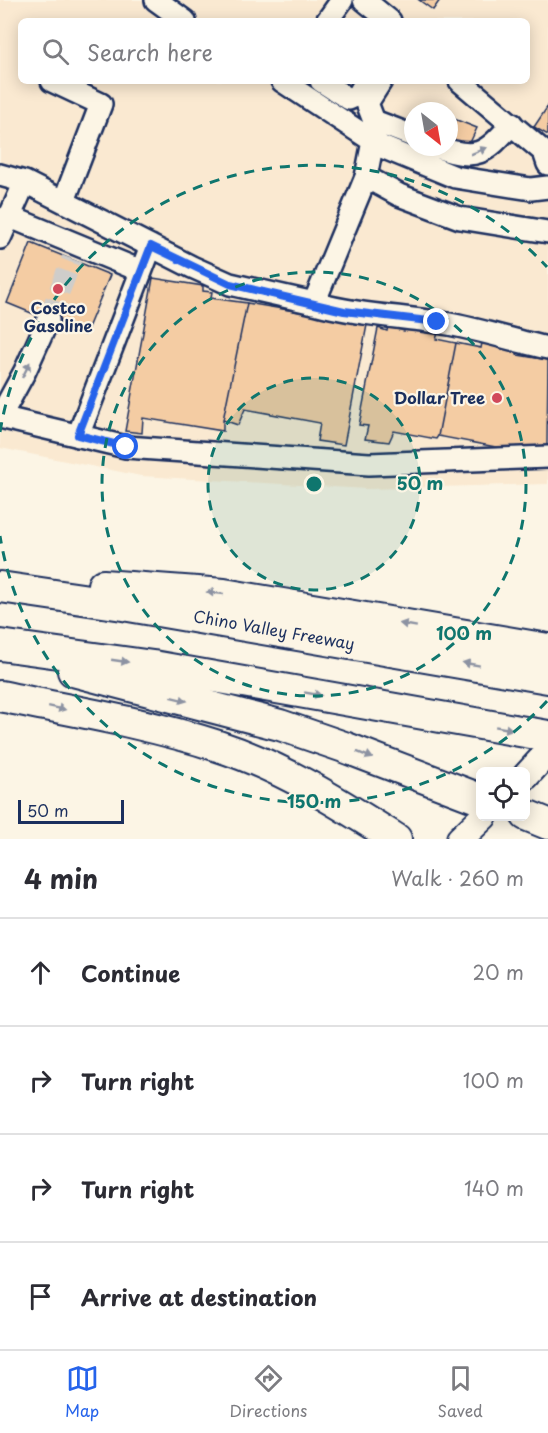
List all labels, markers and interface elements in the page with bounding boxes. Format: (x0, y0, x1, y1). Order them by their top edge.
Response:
search box (18, 18, 530, 84)
icon: search (39, 35, 72, 68)
text: Search here (87, 35, 213, 68)
north arrow (404, 102, 458, 156)
one-way arrow (470, 146, 488, 156)
marker: Costco Gasoline (51, 282, 65, 296)
place label: Costco Gasoline (23, 295, 93, 337)
route end (423, 308, 449, 334)
one-way arrow (21, 361, 30, 378)
place label: Dollar Tree (394, 385, 485, 409)
marker: Dollar Tree (490, 391, 504, 405)
route start (112, 433, 138, 459)
text: 50 m (397, 469, 443, 496)
centre of rings (304, 474, 324, 494)
one-way arrow (206, 588, 225, 598)
street label: Chino Valley Freeway (192, 603, 357, 655)
text: 100 m (436, 619, 492, 646)
one-way arrow (398, 620, 417, 629)
one-way arrow (111, 657, 130, 666)
one-way arrow (462, 660, 481, 669)
one-way arrow (303, 690, 322, 699)
one-way arrow (169, 694, 188, 704)
one-way arrow (48, 704, 67, 713)
one-way arrow (495, 724, 514, 733)
one-way arrow (356, 751, 374, 760)
map controls (476, 767, 530, 821)
button: locate (476, 767, 530, 821)
text: 150 m (287, 787, 341, 814)
scale bar (18, 797, 124, 824)
text: 50 m (27, 798, 68, 822)
text: 4 min (24, 859, 98, 898)
text: Walk · 260 m (391, 863, 524, 893)
icon: ahead (24, 956, 57, 989)
text: Continue (81, 956, 180, 989)
text: 20 m (472, 957, 524, 987)
icon: right (24, 1064, 57, 1097)
text: Turn right (81, 1064, 194, 1097)
text: 100 m (463, 1065, 524, 1095)
icon: right (24, 1172, 57, 1205)
text: Turn right (81, 1172, 194, 1205)
text: 140 m (464, 1173, 524, 1203)
icon: arrive (24, 1280, 57, 1313)
text: Arrive at destination (81, 1280, 317, 1313)
tab: Map (65, 1362, 99, 1422)
tab: Directions (229, 1362, 307, 1422)
tab: Saved (437, 1362, 483, 1422)

